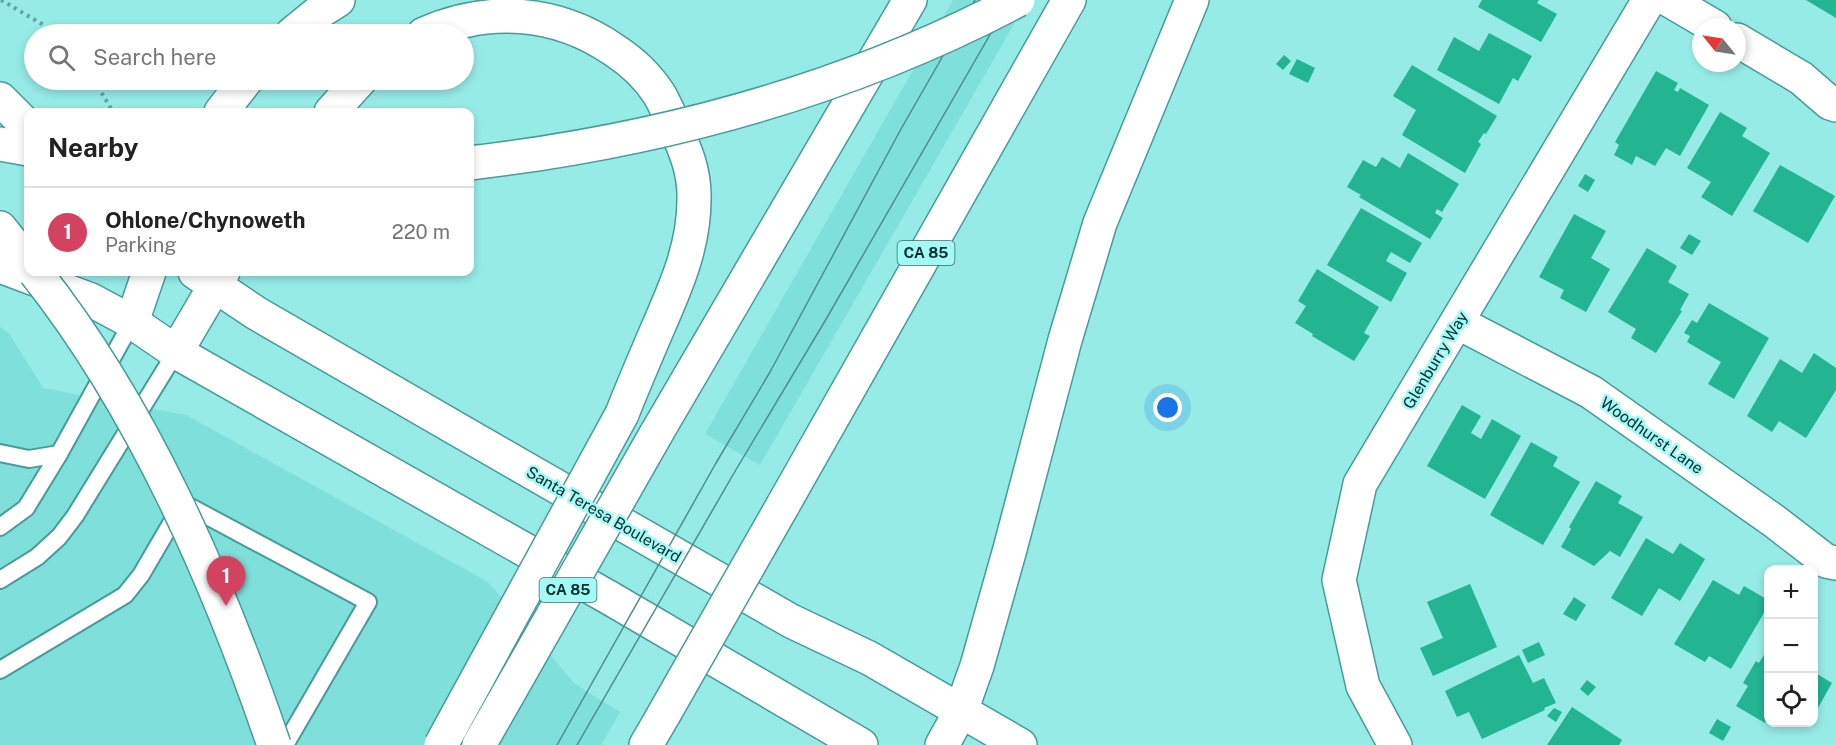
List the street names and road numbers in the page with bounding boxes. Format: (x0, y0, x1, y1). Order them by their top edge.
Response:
road number: CA 85 (898, 241, 954, 265)
street label: Glenburry Way (1399, 308, 1472, 412)
street label: Woodhurst Lane (1597, 393, 1707, 478)
street label: Santa Teresa Boulevard (523, 462, 685, 567)
road number: CA 85 (540, 578, 596, 602)

